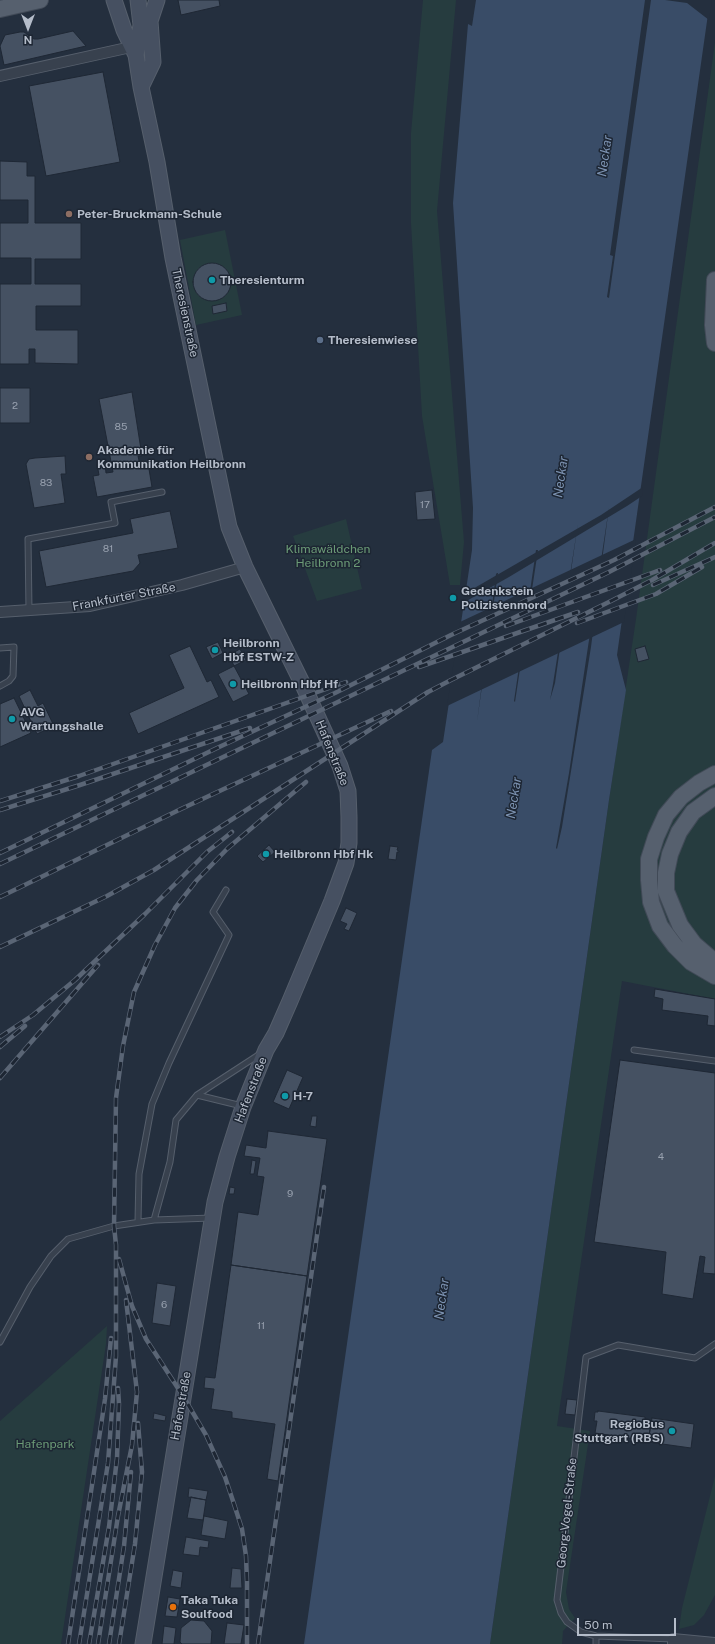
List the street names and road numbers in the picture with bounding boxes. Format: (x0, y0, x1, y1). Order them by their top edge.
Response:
street label: Theresienstraße (169, 267, 201, 359)
street label: Frankfurter Straße (71, 580, 177, 614)
street label: Hafenstraße (312, 718, 352, 788)
street label: Hafenstraße (232, 1055, 270, 1125)
street label: Hafenstraße (168, 1371, 194, 1441)
street label: Georg-Vogel-Straße (554, 1457, 580, 1569)

